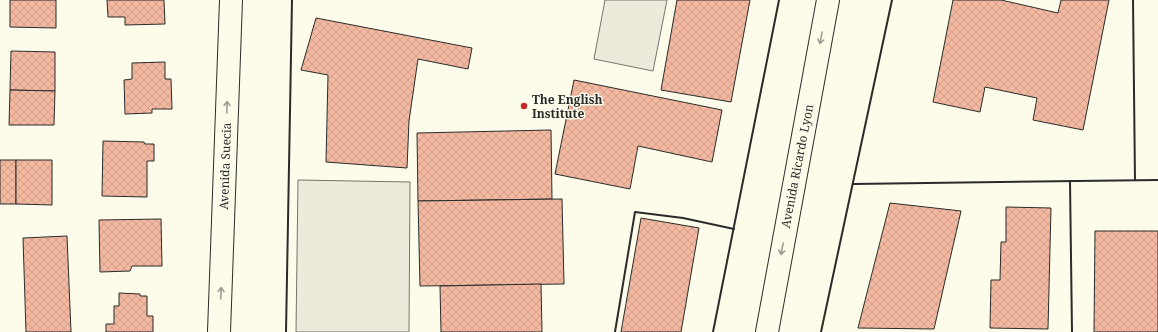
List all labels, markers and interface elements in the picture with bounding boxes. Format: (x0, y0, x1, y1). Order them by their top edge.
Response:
one-way arrow (817, 31, 825, 44)
place label: The English Institute (532, 91, 603, 122)
one-way arrow (223, 101, 231, 114)
marker: The English Institute (519, 101, 529, 111)
street label: Avenida Ricardo Lyon (777, 102, 817, 229)
street label: Avenida Suecia (215, 122, 235, 210)
one-way arrow (778, 242, 786, 255)
one-way arrow (217, 287, 224, 300)

